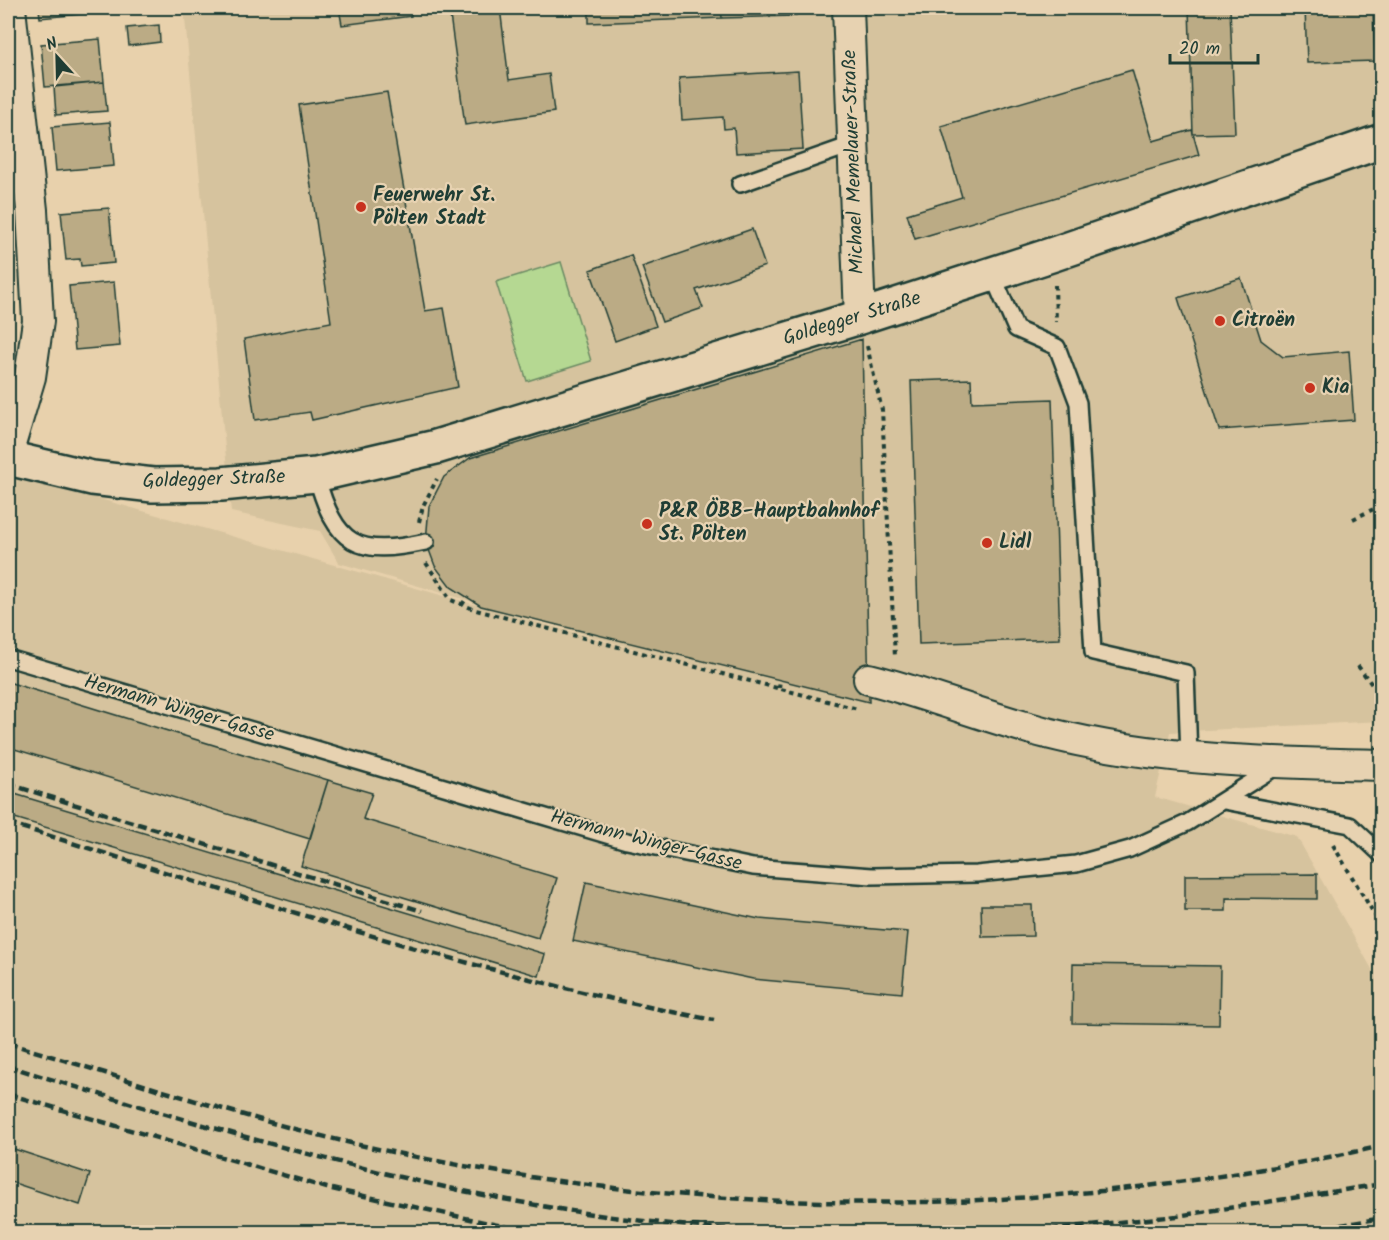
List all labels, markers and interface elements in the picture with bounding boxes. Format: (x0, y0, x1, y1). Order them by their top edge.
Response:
north arrow (27, 27, 87, 87)
scale bar (1170, 27, 1258, 65)
text: N (43, 31, 61, 58)
text: 20 m (1179, 35, 1220, 64)
street label: Michael Memelauer-Straße (834, 49, 874, 275)
place label: Feuerwehr St. Pölten Stadt (373, 180, 495, 235)
marker: Feuerwehr St. Pölten Stadt (354, 200, 368, 214)
street label: Goldegger Straße (779, 283, 925, 355)
place label: Citroën (1232, 305, 1295, 337)
marker: Citroën (1213, 314, 1227, 328)
place label: Kia (1322, 372, 1349, 404)
marker: Kia (1303, 381, 1317, 395)
street label: Goldegger Straße (142, 462, 286, 498)
place label: P&R ÖBB-Hauptbahnhof St. Pölten (659, 496, 881, 551)
marker: P&R ÖBB-Hauptbahnhof St. Pölten (640, 517, 654, 531)
place label: Lidl (999, 527, 1032, 559)
marker: Lidl (980, 536, 994, 550)
street label: Hermann Winger-Gasse (80, 667, 278, 751)
street label: Hermann Winger-Gasse (547, 802, 745, 880)

